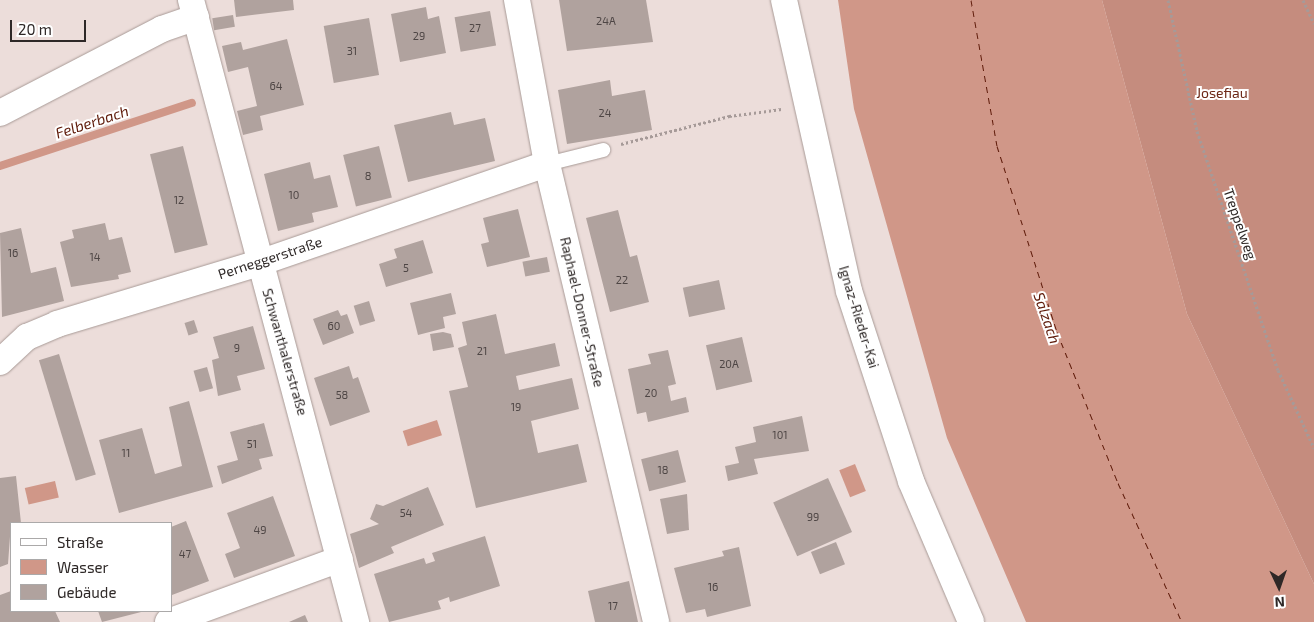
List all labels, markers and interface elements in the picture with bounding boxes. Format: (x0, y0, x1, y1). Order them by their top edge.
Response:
scale bar (12, 10, 89, 42)
house number: 24A (596, 14, 616, 28)
text: 20 m (18, 20, 52, 38)
house number: 27 (469, 21, 481, 35)
house number: 29 (413, 29, 425, 43)
house number: 31 (347, 44, 357, 58)
house number: 64 (269, 79, 283, 93)
park label: Josefiau (1196, 85, 1248, 101)
water label: Felberbach (53, 102, 131, 142)
house number: 24 (599, 106, 611, 120)
house number: 8 (365, 169, 371, 183)
street label: Treppelweg (1220, 186, 1260, 262)
house number: 10 (288, 188, 300, 202)
house number: 12 (174, 193, 184, 207)
street label: Perneggerstraße (216, 233, 324, 283)
street label: Raphael-Donner-Straße (557, 235, 607, 389)
house number: 16 (8, 246, 18, 260)
house number: 14 (89, 250, 101, 264)
house number: 5 (403, 261, 409, 275)
street label: Ignaz-Rieder-Kai (835, 264, 883, 370)
house number: 22 (616, 273, 628, 287)
street label: Schwanthalerstraße (259, 287, 311, 417)
water label: Salzach (1030, 290, 1064, 346)
house number: 60 (328, 319, 340, 333)
house number: 9 (234, 341, 240, 355)
house number: 21 (477, 344, 487, 358)
house number: 20A (719, 357, 739, 371)
house number: 20 (645, 386, 657, 400)
house number: 58 (336, 388, 348, 402)
house number: 19 (511, 400, 521, 414)
house number: 101 (772, 428, 788, 442)
house number: 51 (247, 437, 257, 451)
house number: 11 (122, 446, 130, 460)
house number: 18 (657, 463, 669, 477)
house number: 54 (400, 506, 412, 520)
house number: 99 (807, 510, 819, 524)
legend (10, 522, 172, 612)
house number: 49 (253, 523, 267, 537)
text: Straße (57, 533, 103, 551)
house number: 47 (179, 547, 191, 561)
text: Wasser (57, 558, 109, 576)
north arrow (1254, 562, 1304, 612)
house number: 16 (708, 580, 718, 594)
text: Gebäude (57, 583, 116, 601)
text: N (1274, 594, 1285, 611)
house number: 17 (608, 599, 618, 613)

